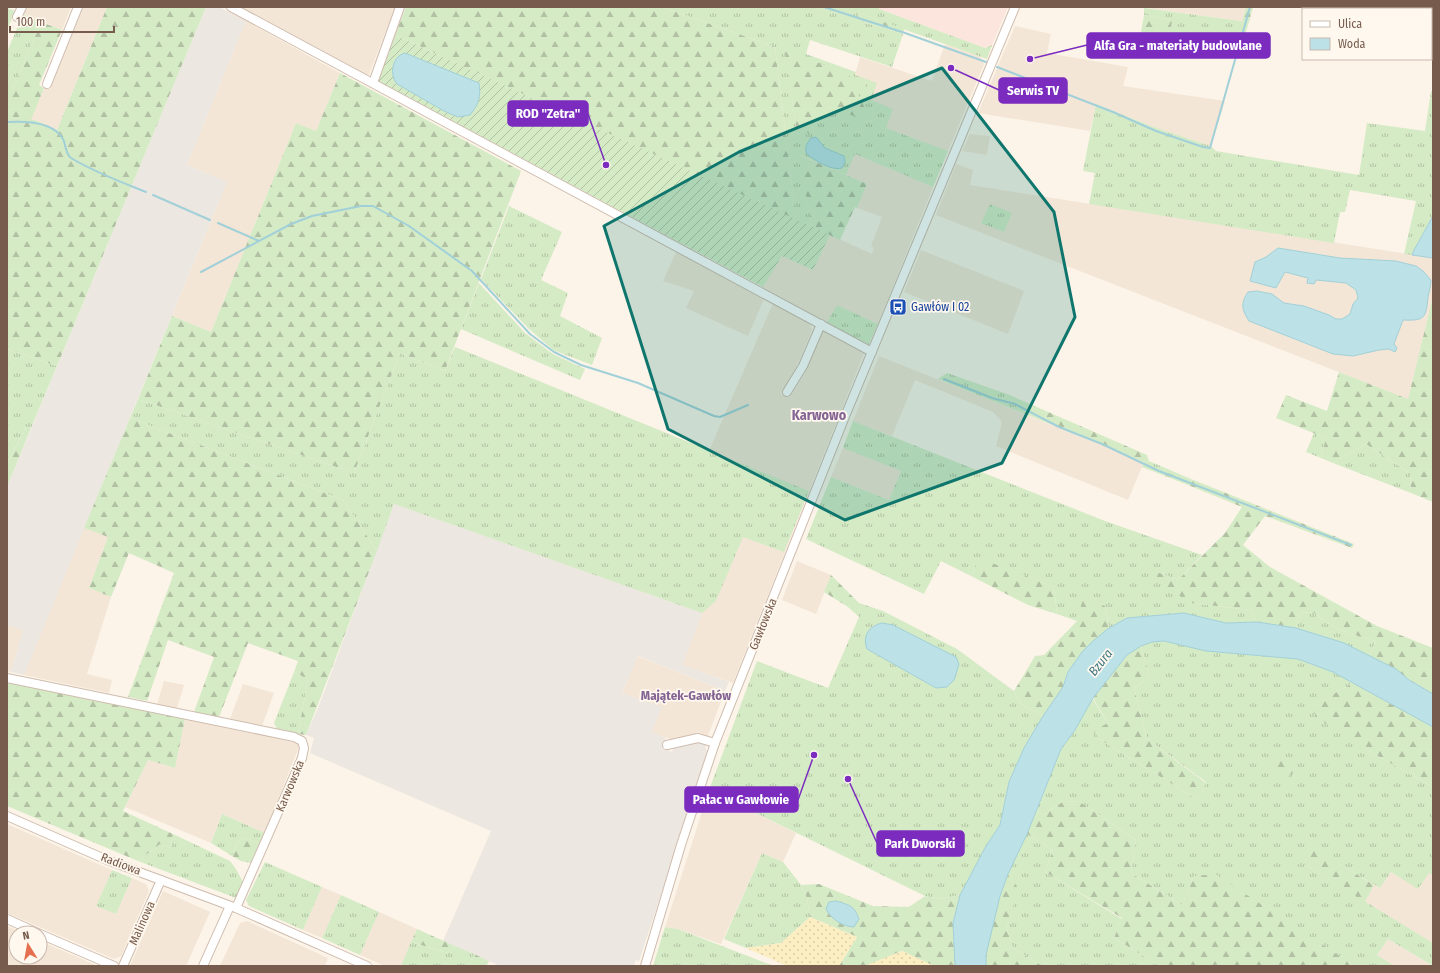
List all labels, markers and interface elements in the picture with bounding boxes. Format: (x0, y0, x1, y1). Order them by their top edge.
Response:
scale bar (10, 8, 114, 34)
legend (1302, 8, 1432, 60)
text: 100 m (16, 15, 45, 29)
text: Ulica (1338, 17, 1362, 31)
callout: Alfa Gra - materiały budowlane (1087, 33, 1270, 58)
text: Woda (1338, 37, 1366, 51)
text: Alfa Gra - materiały budowlane (1093, 38, 1262, 53)
callout: Serwis TV (999, 78, 1067, 103)
text: Serwis TV (1007, 83, 1059, 98)
callout: ROD "Zetra" (508, 101, 588, 126)
text: ROD "Zetra" (516, 106, 580, 121)
bus stop icon: Gawłów I 02 (888, 297, 908, 317)
place label: Gawłów I 02 (911, 300, 969, 314)
district label: Karwowo (792, 407, 847, 424)
street label: Gawłowska (746, 596, 780, 652)
water label: Bzura (1085, 646, 1116, 679)
district label: Majątek-Gawłów (641, 688, 731, 704)
street label: Karwowska (273, 758, 307, 814)
callout: Pałac w Gawłowie (685, 787, 798, 812)
text: Pałac w Gawłowie (693, 792, 790, 807)
callout: Park Dworski (877, 831, 964, 856)
text: Park Dworski (885, 836, 955, 851)
street label: Radiowa (99, 850, 143, 878)
street label: Malinowa (126, 899, 158, 947)
north arrow (8, 925, 48, 965)
text: N (22, 929, 31, 943)

